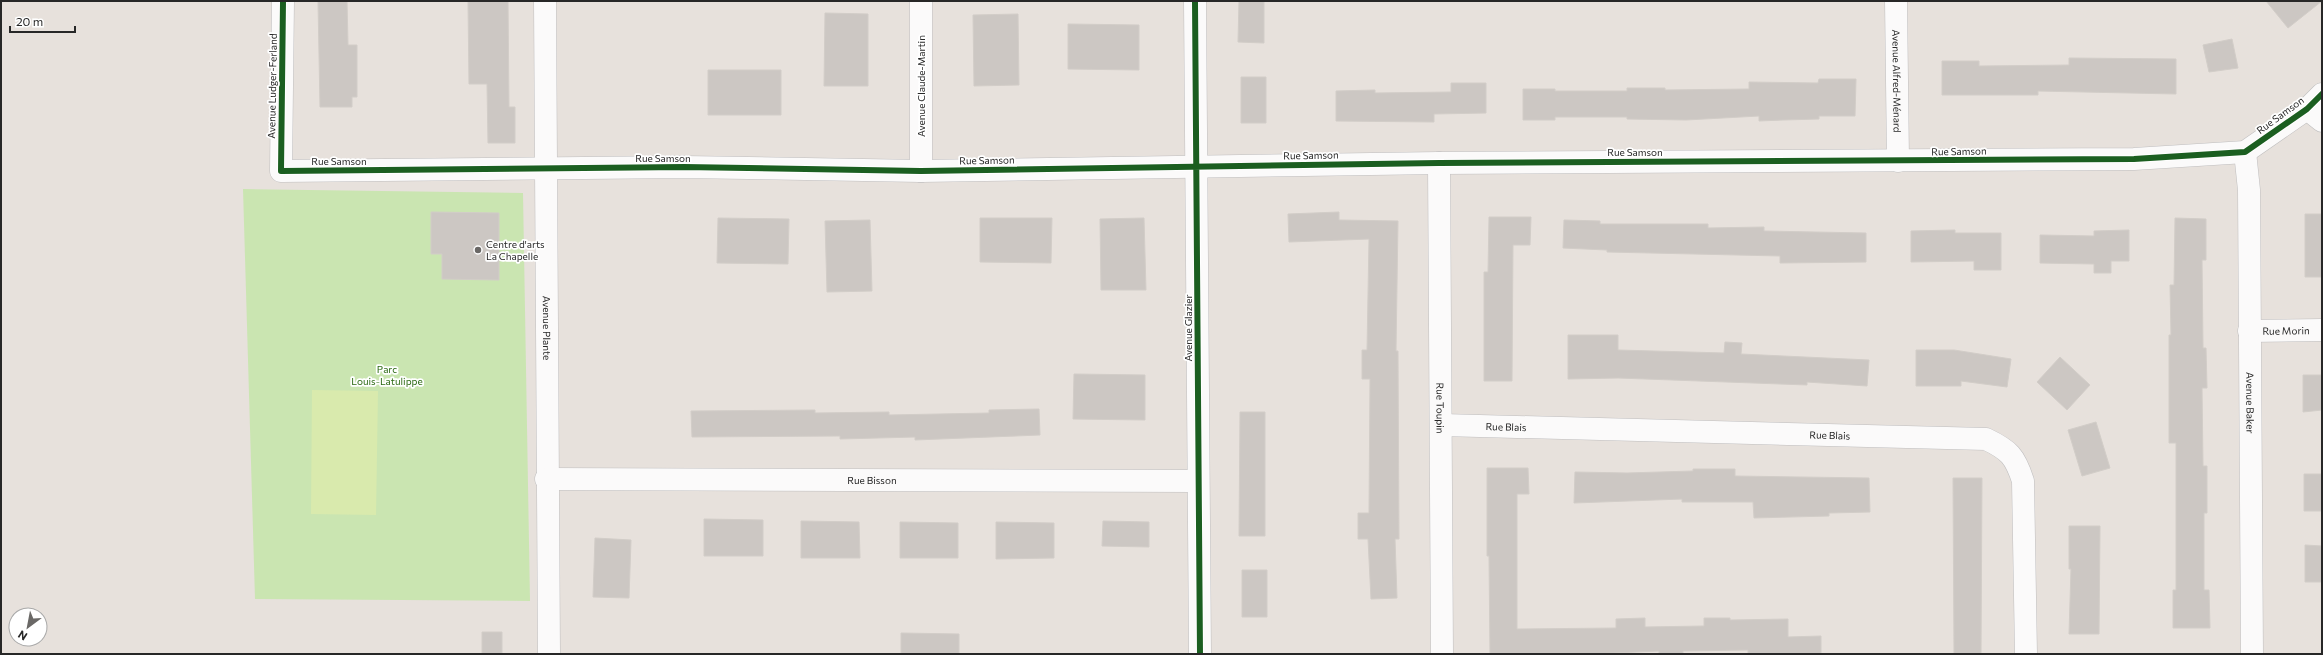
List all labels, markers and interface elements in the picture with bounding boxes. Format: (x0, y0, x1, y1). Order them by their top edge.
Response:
scale bar (10, 8, 75, 34)
text: 20 m (16, 14, 43, 28)
street label: Avenue Alfred-Ménard (1890, 29, 1904, 133)
street label: Avenue Ludger-Ferland (265, 33, 279, 139)
street label: Avenue Claude-Martin (915, 35, 927, 137)
street label: Rue Samson (2254, 94, 2306, 136)
street label: Rue Samson (1931, 145, 1987, 157)
street label: Rue Samson (1607, 146, 1663, 158)
street label: Rue Samson (1283, 149, 1339, 161)
street label: Rue Samson (635, 152, 691, 164)
street label: Rue Samson (959, 154, 1015, 166)
street label: Rue Samson (311, 155, 367, 167)
place label: Centre d'arts La Chapelle (486, 238, 545, 262)
marker: Centre d'arts La Chapelle (473, 245, 483, 255)
street label: Avenue Glazier (1182, 294, 1194, 362)
street label: Avenue Plante (541, 296, 553, 360)
street label: Rue Morin (2262, 324, 2310, 337)
park label: Parc Louis-Latulippe (351, 363, 423, 387)
street label: Avenue Baker (2244, 372, 2257, 434)
street label: Rue Toupin (1434, 383, 1447, 433)
street label: Rue Blais (1485, 420, 1527, 433)
street label: Rue Blais (1809, 428, 1851, 442)
street label: Rue Bisson (847, 474, 897, 486)
north arrow (8, 607, 48, 647)
text: N (15, 628, 29, 644)

